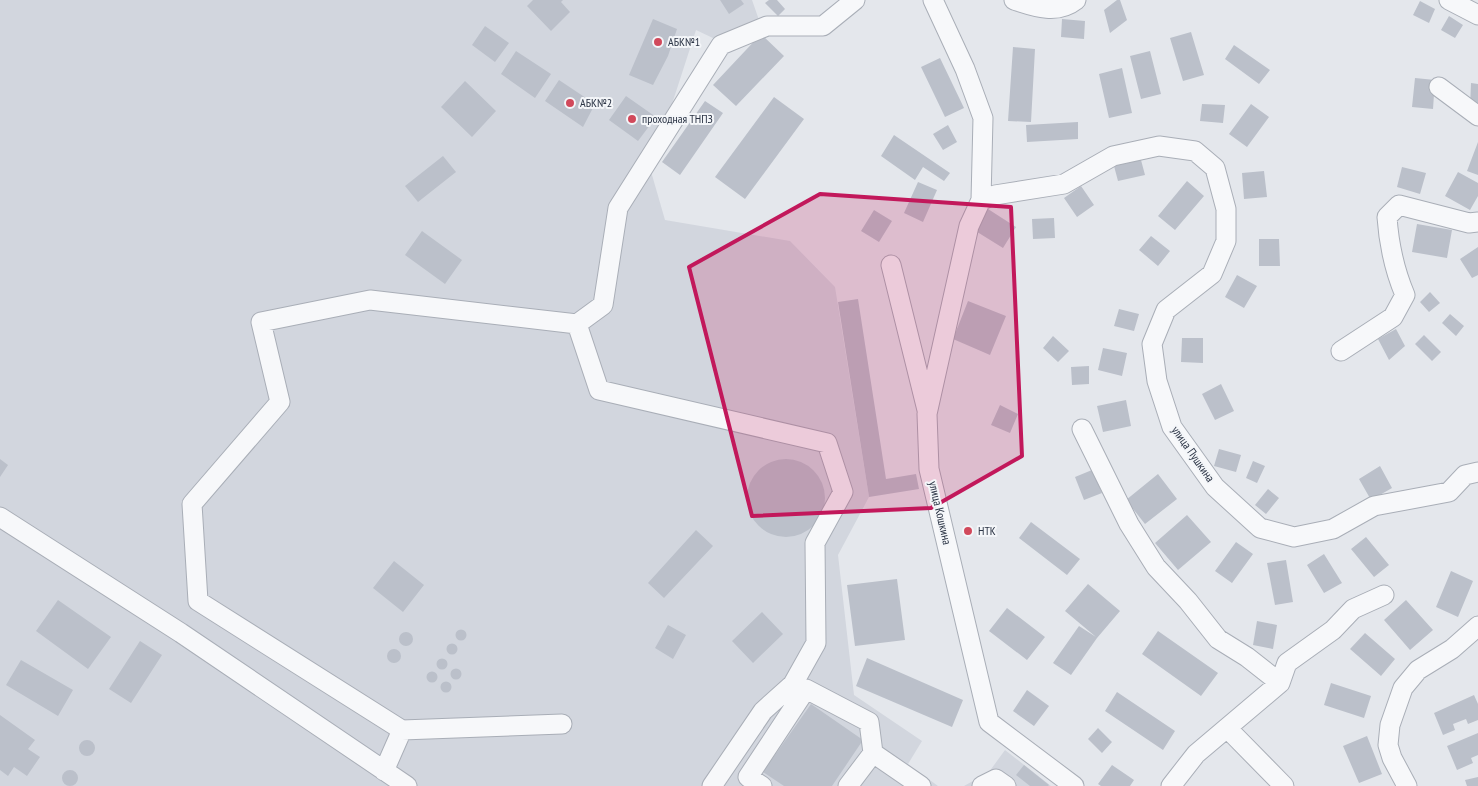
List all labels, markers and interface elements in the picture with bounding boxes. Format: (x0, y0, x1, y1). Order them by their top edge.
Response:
place label: АБК№1 (668, 34, 700, 49)
marker: АБК№1 (652, 36, 664, 48)
place label: АБК№2 (580, 95, 612, 110)
marker: АБК№2 (564, 97, 576, 109)
place label: проходная ТНПЗ (642, 111, 713, 126)
marker: проходная ТНПЗ (626, 113, 638, 125)
street label: улица Пушкина (1169, 423, 1218, 485)
street label: улица Кошкина (926, 480, 955, 546)
place label: НТК (978, 523, 996, 538)
marker: НТК (962, 525, 974, 537)

